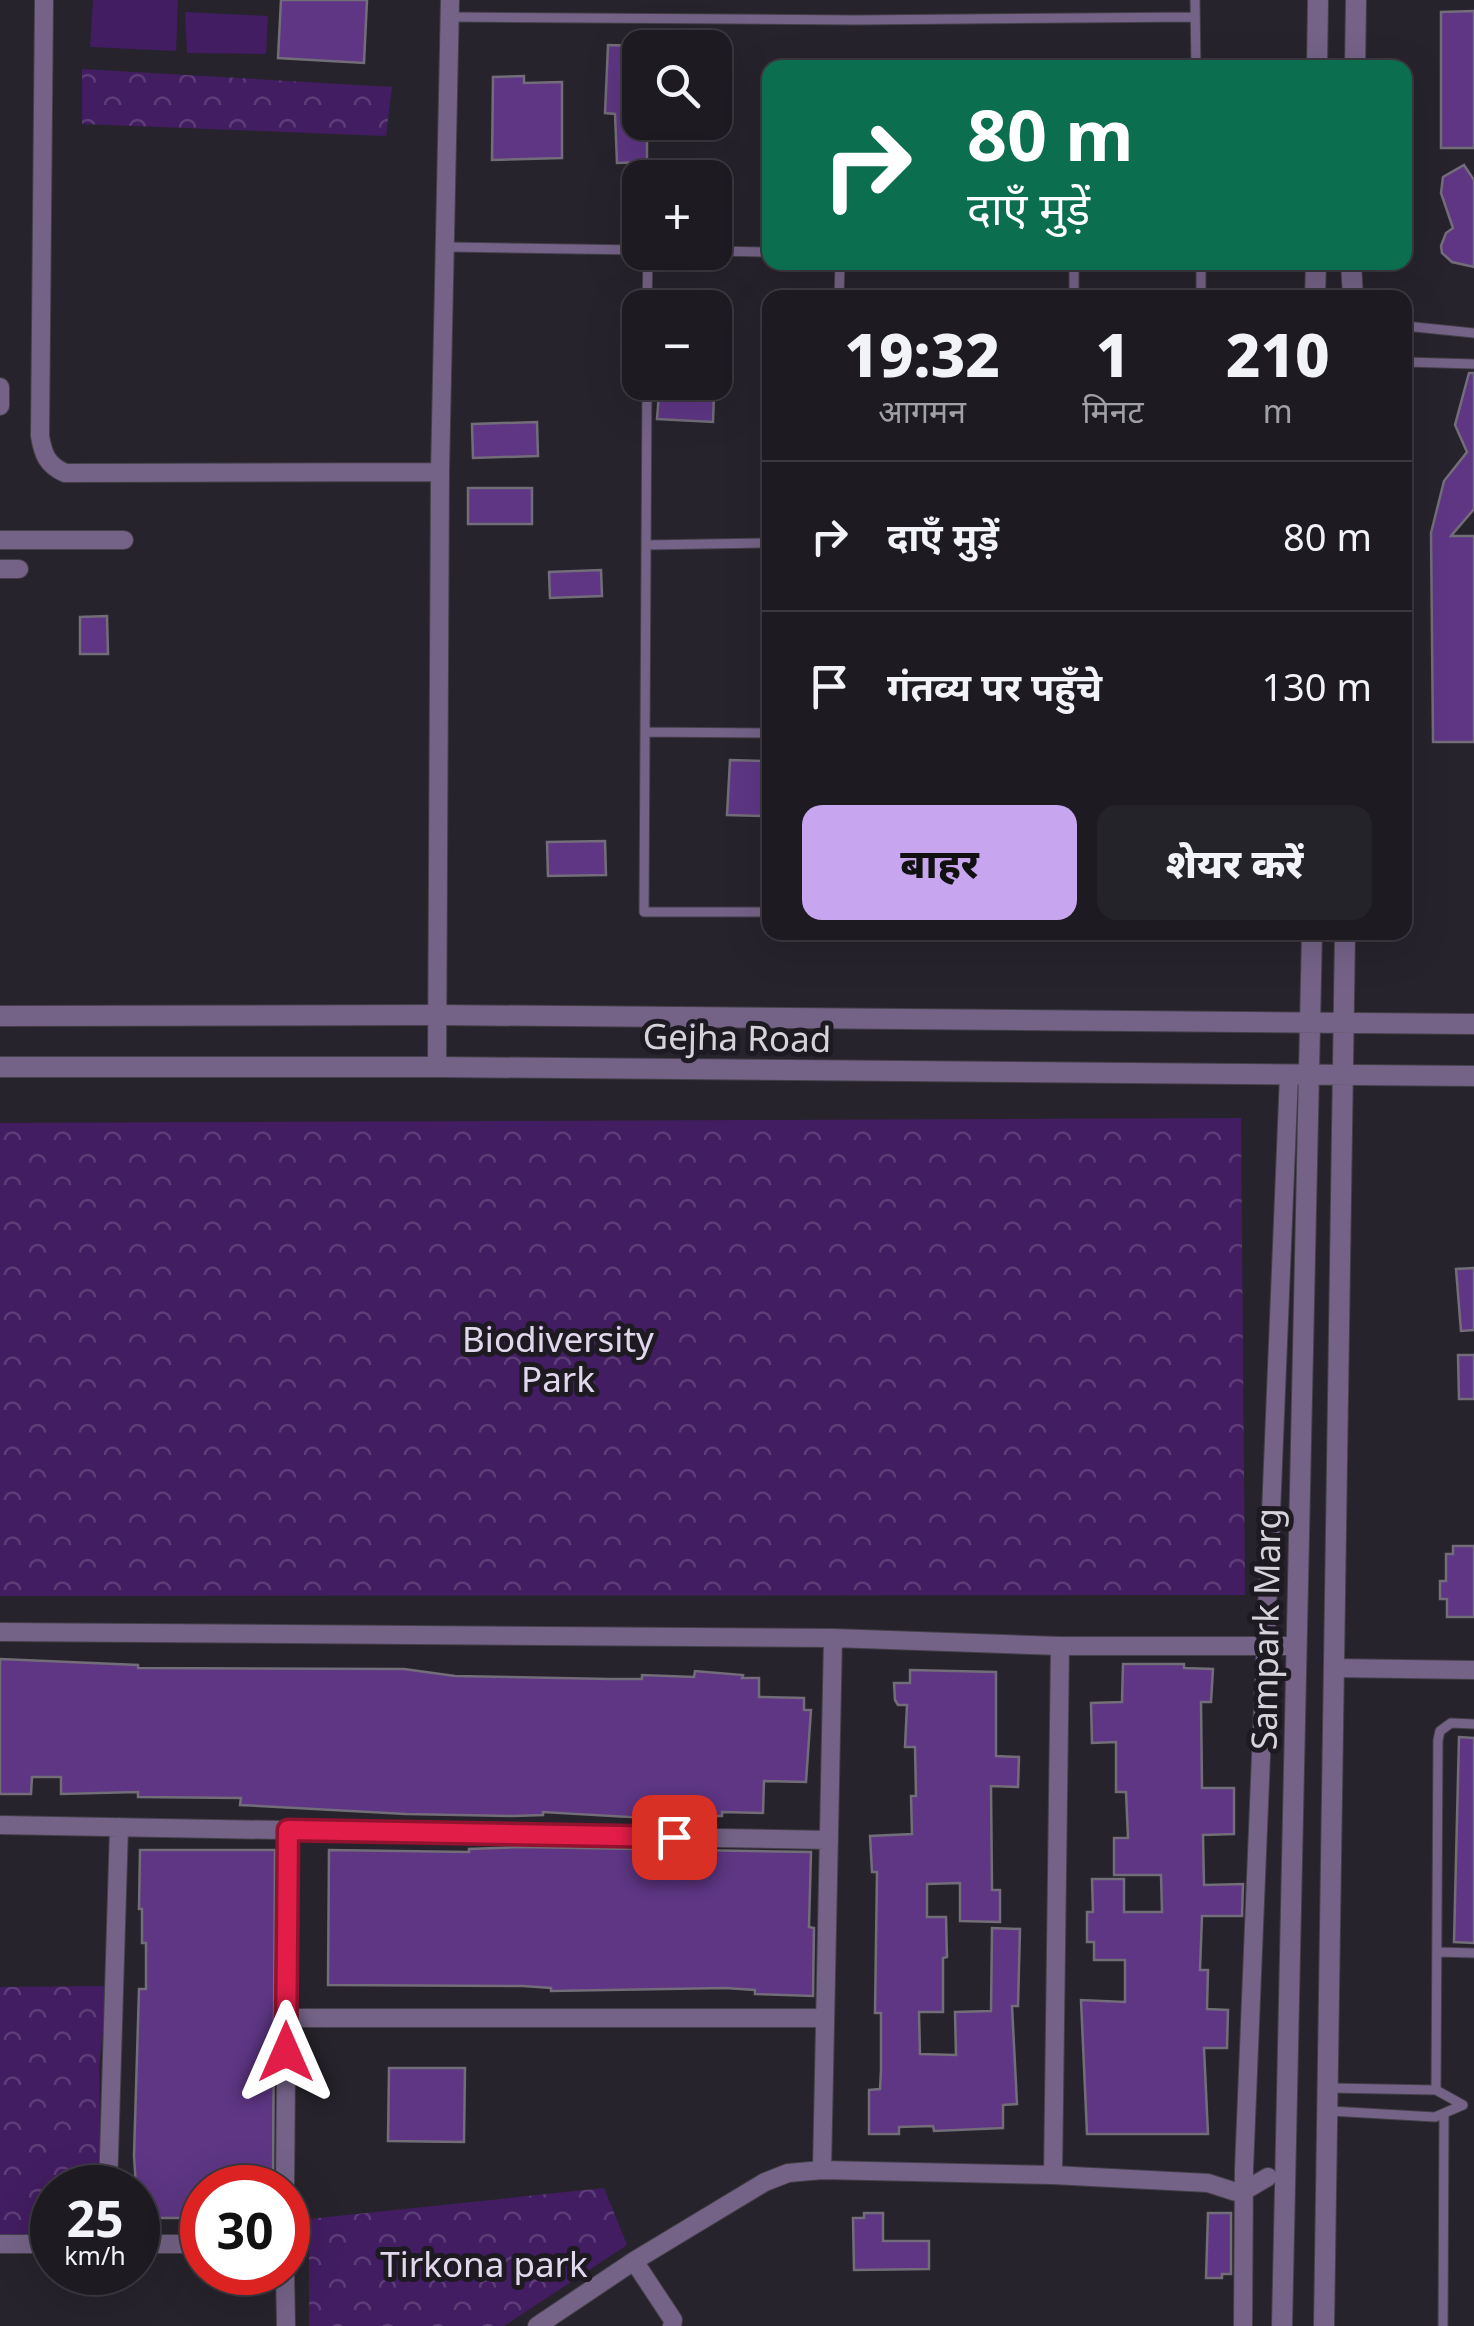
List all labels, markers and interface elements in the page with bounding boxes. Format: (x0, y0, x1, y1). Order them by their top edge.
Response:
map controls (622, 30, 732, 400)
button: search (622, 30, 732, 140)
text: 80 m (967, 86, 1134, 182)
icon: right (802, 100, 932, 230)
button: + (622, 160, 732, 270)
text: दाएँ मुड़ें (967, 177, 1090, 238)
button: − (622, 290, 732, 400)
text: 19:32 (844, 313, 1000, 395)
text: 1 (1096, 313, 1130, 395)
text: 210 (1226, 313, 1330, 395)
text: आगमन (878, 389, 966, 432)
text: मिनट (1082, 389, 1144, 432)
text: m (1263, 389, 1293, 432)
icon: right (802, 509, 857, 564)
text: दाएँ मुड़ें (887, 510, 999, 562)
text: 80 m (1283, 510, 1372, 562)
icon: arrive (802, 659, 857, 714)
text: गंतव्य पर पहुँचे (887, 660, 1102, 712)
text: 130 m (1261, 660, 1372, 712)
button: बाहर (802, 805, 1077, 920)
button: शेयर करें (1097, 805, 1372, 920)
street label: Gejha Road (642, 1012, 832, 1062)
park label: Biodiversity Park (462, 1315, 654, 1402)
street label: Sampark Marg (1239, 1508, 1291, 1750)
pin (632, 1795, 717, 1880)
icon: arrive (647, 1810, 702, 1865)
position arrow (234, 2000, 338, 2104)
speed limit sign: 30 (180, 2165, 310, 2295)
text: 25 (66, 2184, 124, 2252)
text: km/h (64, 2238, 126, 2272)
park label: Tirkona park (380, 2240, 588, 2287)

